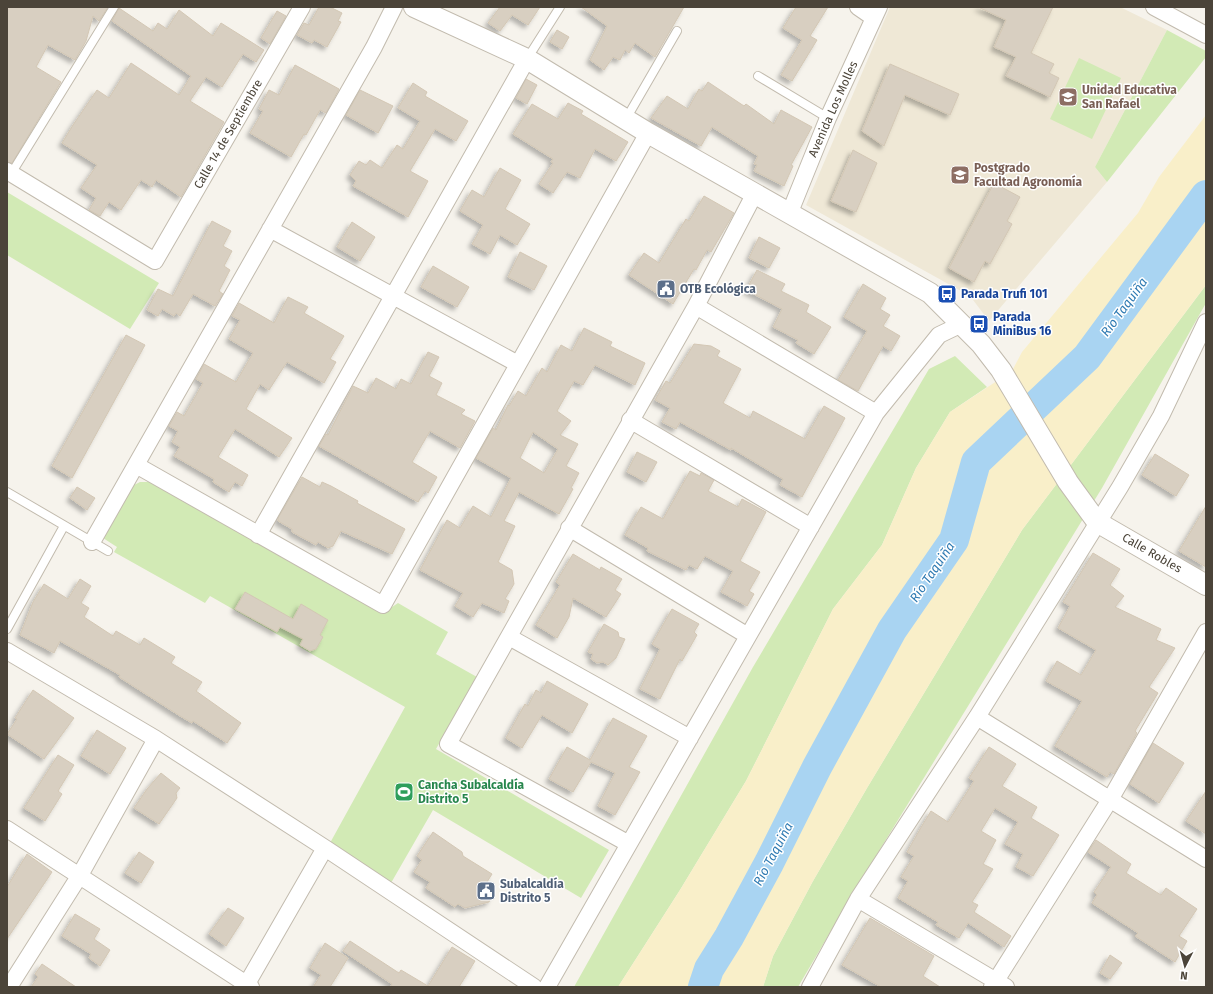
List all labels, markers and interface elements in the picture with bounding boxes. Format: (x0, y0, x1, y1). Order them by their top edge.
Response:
street label: Avenida Los Molles (806, 59, 861, 159)
street label: Calle 14 de Septiembre (191, 77, 265, 191)
place label: Unidad Educativa San Rafael (1082, 83, 1177, 111)
school or university icon: Unidad Educativa San Rafael (1057, 86, 1079, 108)
place label: Postgrado Facultad Agronomía (974, 161, 1082, 189)
school or university icon: Postgrado Facultad Agronomía (949, 164, 971, 186)
water label: Río Taquiña (1098, 275, 1150, 339)
public building icon: OTB Ecológica (655, 278, 677, 300)
place label: OTB Ecológica (680, 282, 756, 296)
bus stop icon: Parada Trufi 101 (936, 283, 958, 305)
place label: Parada Trufi 101 (961, 287, 1047, 301)
place label: Parada MiniBus 16 (993, 310, 1052, 338)
bus stop icon: Parada MiniBus 16 (968, 313, 990, 335)
street label: Calle Robles (1120, 530, 1185, 576)
water label: Río Taquiña (906, 539, 958, 605)
place label: Cancha Subalcaldía Distrito 5 (418, 778, 525, 806)
sports icon: Cancha Subalcaldía Distrito 5 (393, 781, 415, 803)
water label: Río Taquiña (750, 820, 796, 888)
place label: Subalcaldía Distrito 5 (500, 877, 564, 905)
public building icon: Subalcaldía Distrito 5 (475, 880, 497, 902)
north arrow (1165, 946, 1205, 986)
text: N (1180, 969, 1188, 982)

